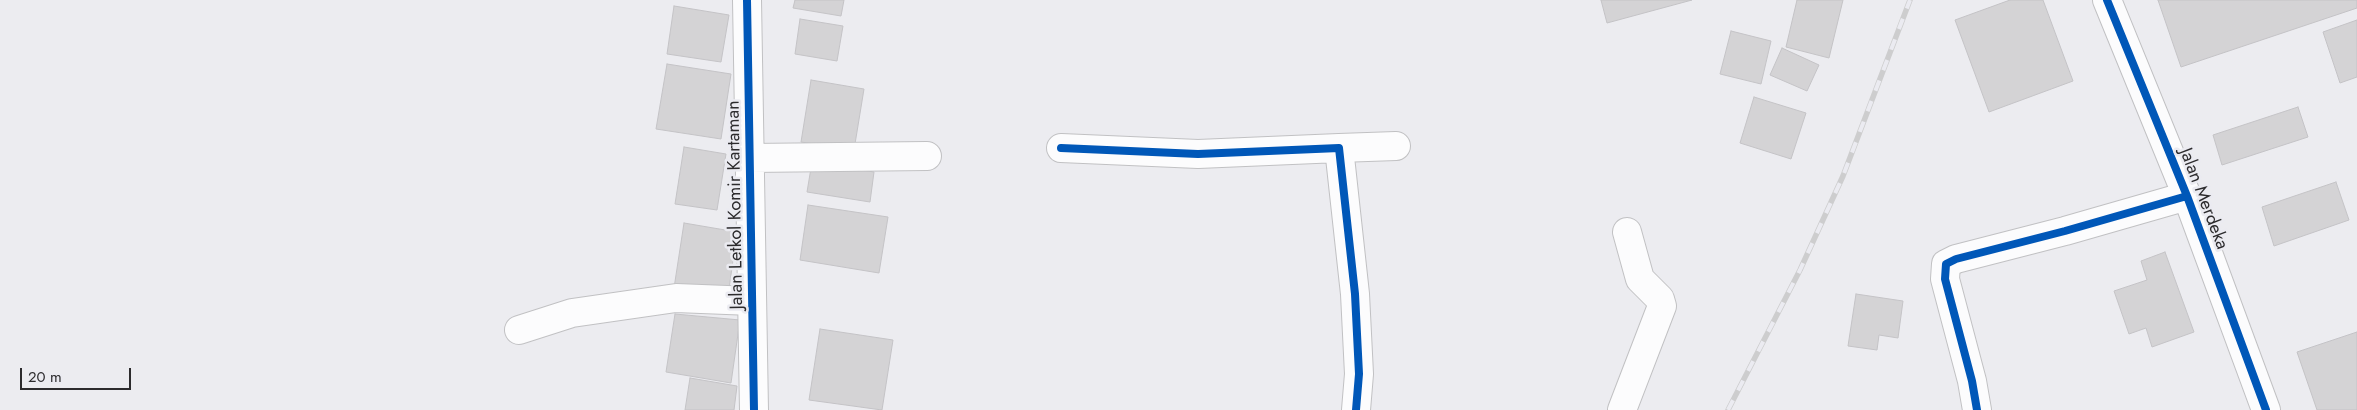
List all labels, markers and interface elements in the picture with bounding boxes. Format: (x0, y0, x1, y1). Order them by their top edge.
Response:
street label: Jalan Letkol Komir Kartaman (723, 100, 749, 310)
street label: Jalan Merdeka (2174, 145, 2232, 253)
scale bar (22, 358, 134, 390)
text: 20 m (28, 366, 62, 388)

